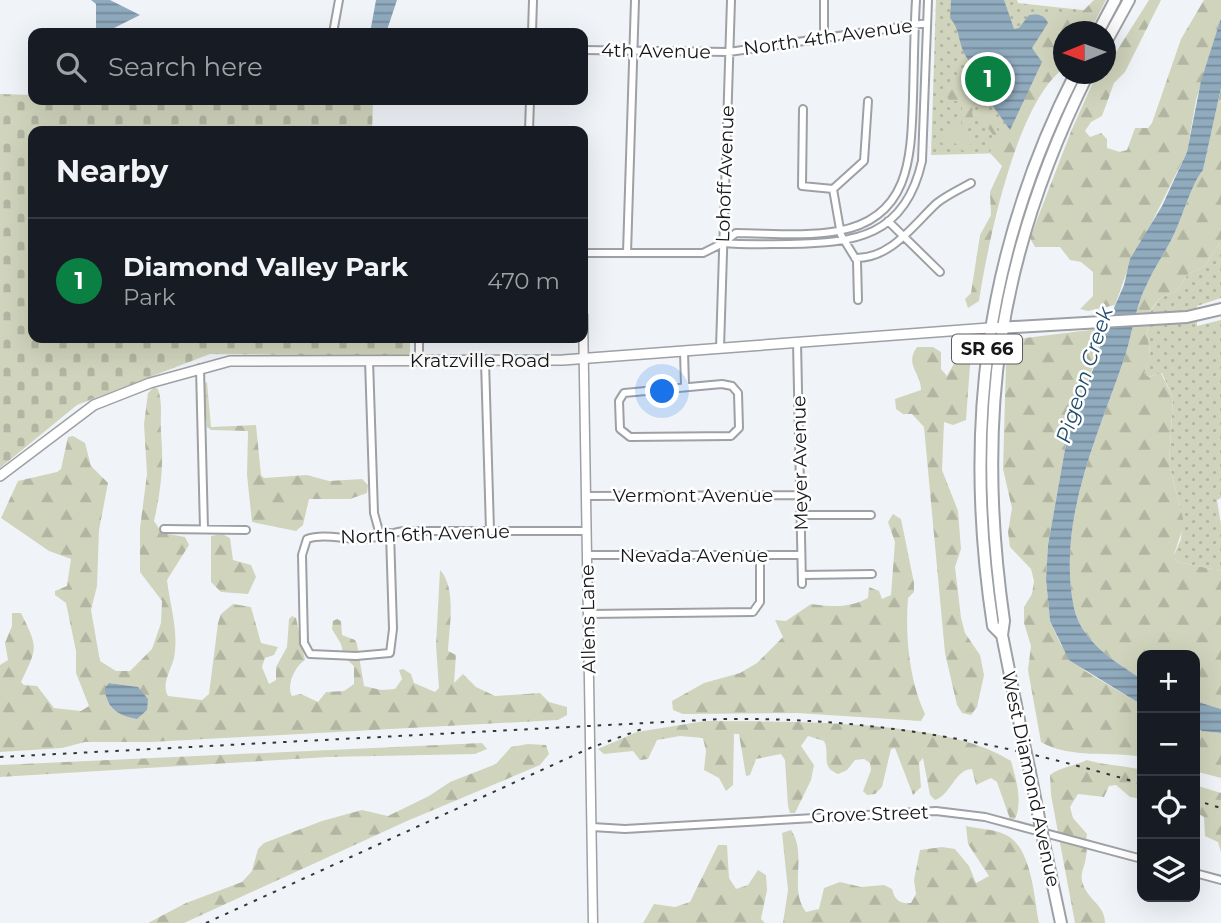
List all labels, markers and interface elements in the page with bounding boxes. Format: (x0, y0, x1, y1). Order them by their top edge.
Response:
street label: North 4th Avenue (742, 14, 914, 60)
north arrow (1053, 21, 1116, 84)
search box (28, 28, 588, 105)
street label: 4th Avenue (601, 39, 711, 63)
icon: search (52, 48, 90, 86)
text: Search here (108, 51, 263, 83)
pin: 1 (965, 53, 1011, 105)
street label: Lohoff Avenue (711, 105, 739, 243)
text: Nearby (56, 153, 168, 190)
text: Diamond Valley Park (123, 251, 408, 283)
text: 1 (74, 267, 84, 295)
text: 470 m (487, 267, 560, 295)
text: Park (123, 283, 176, 311)
water label: Pigeon Creek (1050, 302, 1118, 446)
road number: SR 66 (952, 334, 1022, 363)
street label: Kratzville Road (410, 349, 550, 372)
your location (645, 374, 679, 408)
street label: Meyer Avenue (787, 395, 813, 531)
street label: Vermont Avenue (613, 484, 773, 507)
street label: North 6th Avenue (340, 520, 510, 548)
street label: Nevada Avenue (620, 544, 768, 567)
street label: Allens Lane (576, 564, 600, 674)
map controls (1137, 650, 1200, 902)
button: + (1137, 650, 1200, 713)
street label: West Diamond Avenue (997, 669, 1065, 889)
button: − (1137, 713, 1200, 776)
button: locate (1137, 776, 1200, 839)
street label: Grove Street (811, 800, 929, 828)
button: layers (1137, 839, 1200, 902)

